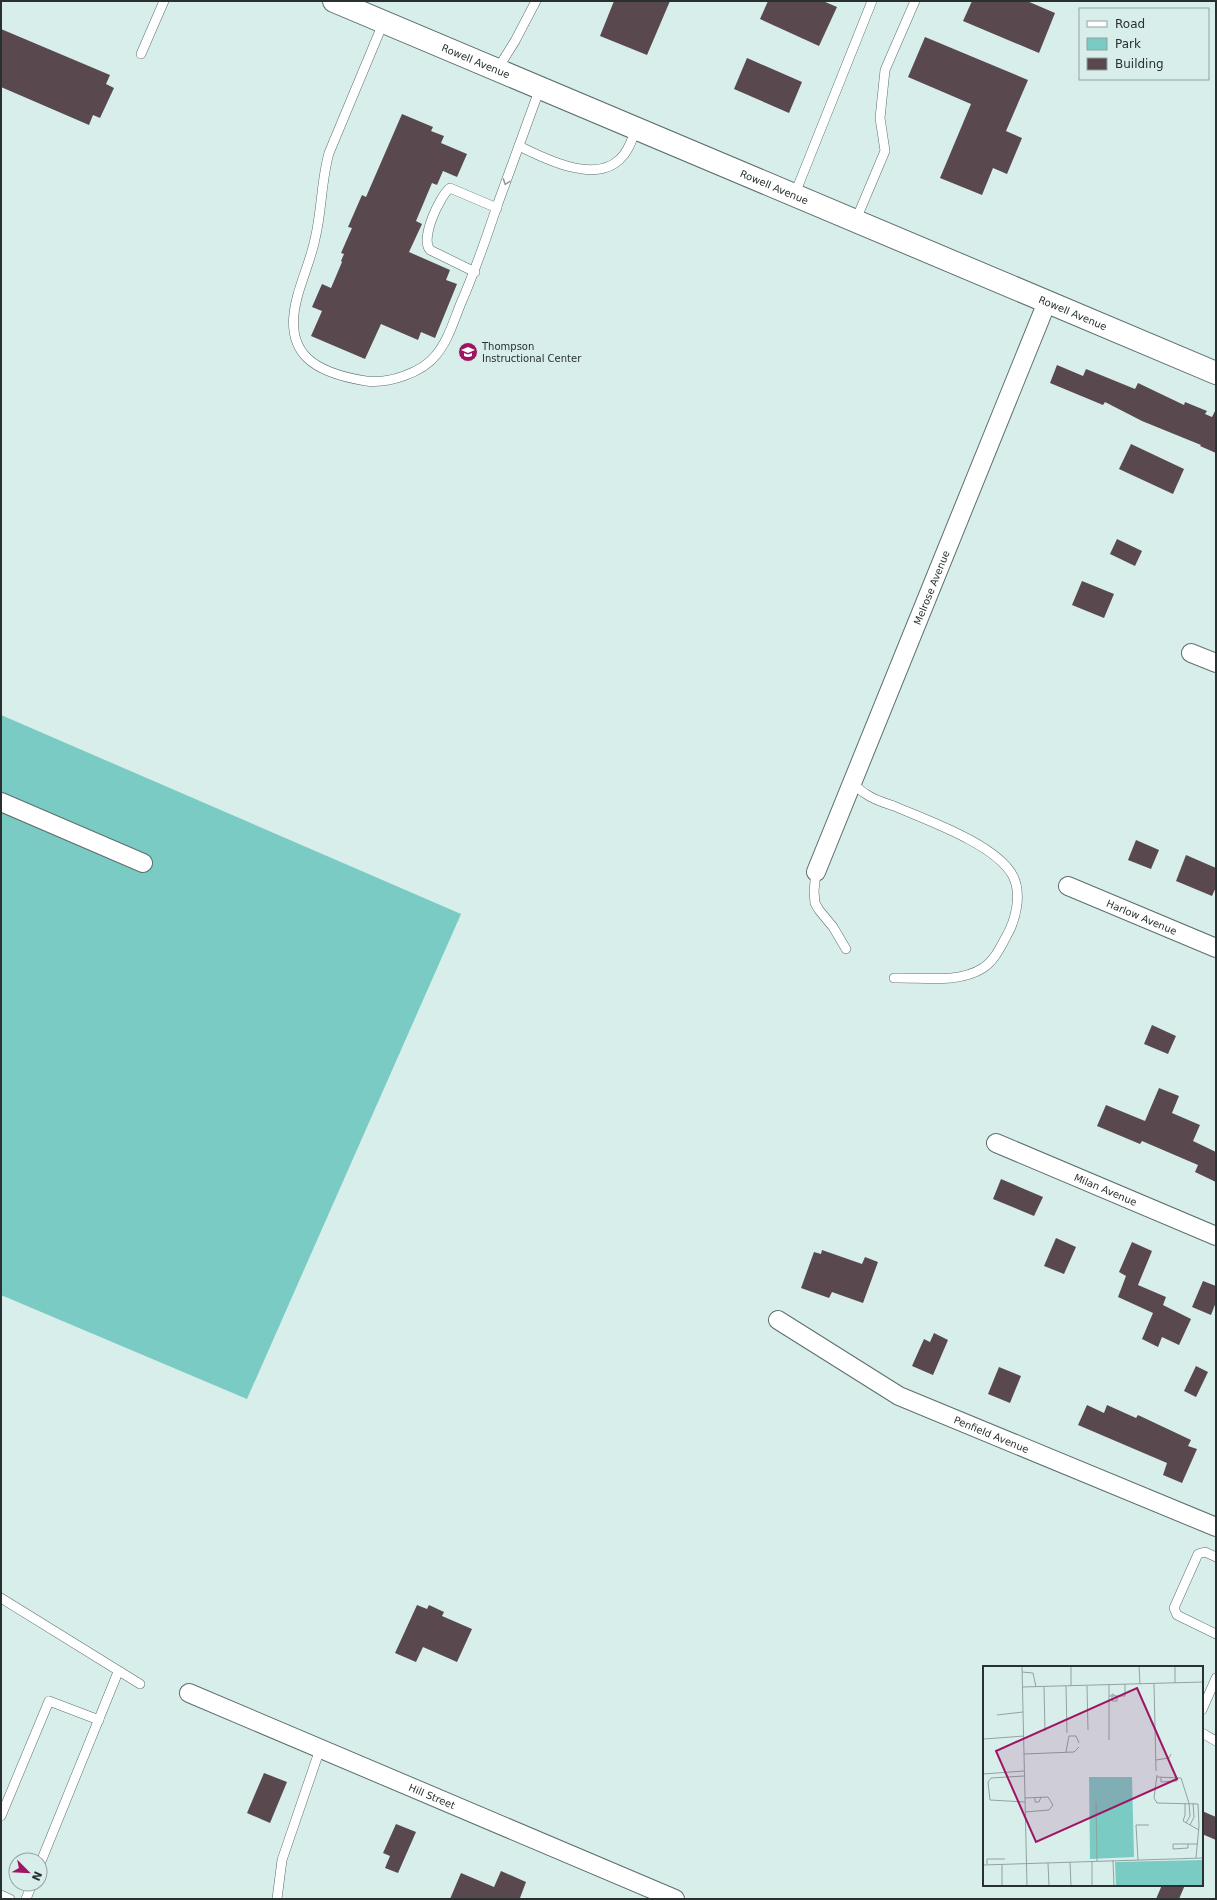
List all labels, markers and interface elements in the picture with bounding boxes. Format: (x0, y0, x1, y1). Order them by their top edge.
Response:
legend (1079, 8, 1209, 80)
text: Road (1115, 17, 1145, 31)
text: Park (1115, 37, 1141, 51)
street label: Rowell Avenue (440, 42, 511, 81)
text: Building (1115, 57, 1164, 71)
street label: Rowell Avenue (739, 168, 810, 206)
one-way arrow (502, 179, 511, 186)
street label: Rowell Avenue (1037, 294, 1108, 332)
school or university icon: Thompson Instructional Center (457, 341, 479, 363)
place label: Thompson Instructional Center (481, 341, 582, 364)
street label: Melrose Avenue (912, 549, 952, 627)
street label: Harlow Avenue (1105, 898, 1178, 937)
street label: Milan Avenue (1072, 1172, 1138, 1208)
street label: Penfield Avenue (952, 1414, 1030, 1455)
inset map (983, 1666, 1203, 1886)
street label: Hill Street (407, 1782, 457, 1811)
north arrow (8, 1852, 48, 1892)
text: N (29, 1869, 44, 1883)

